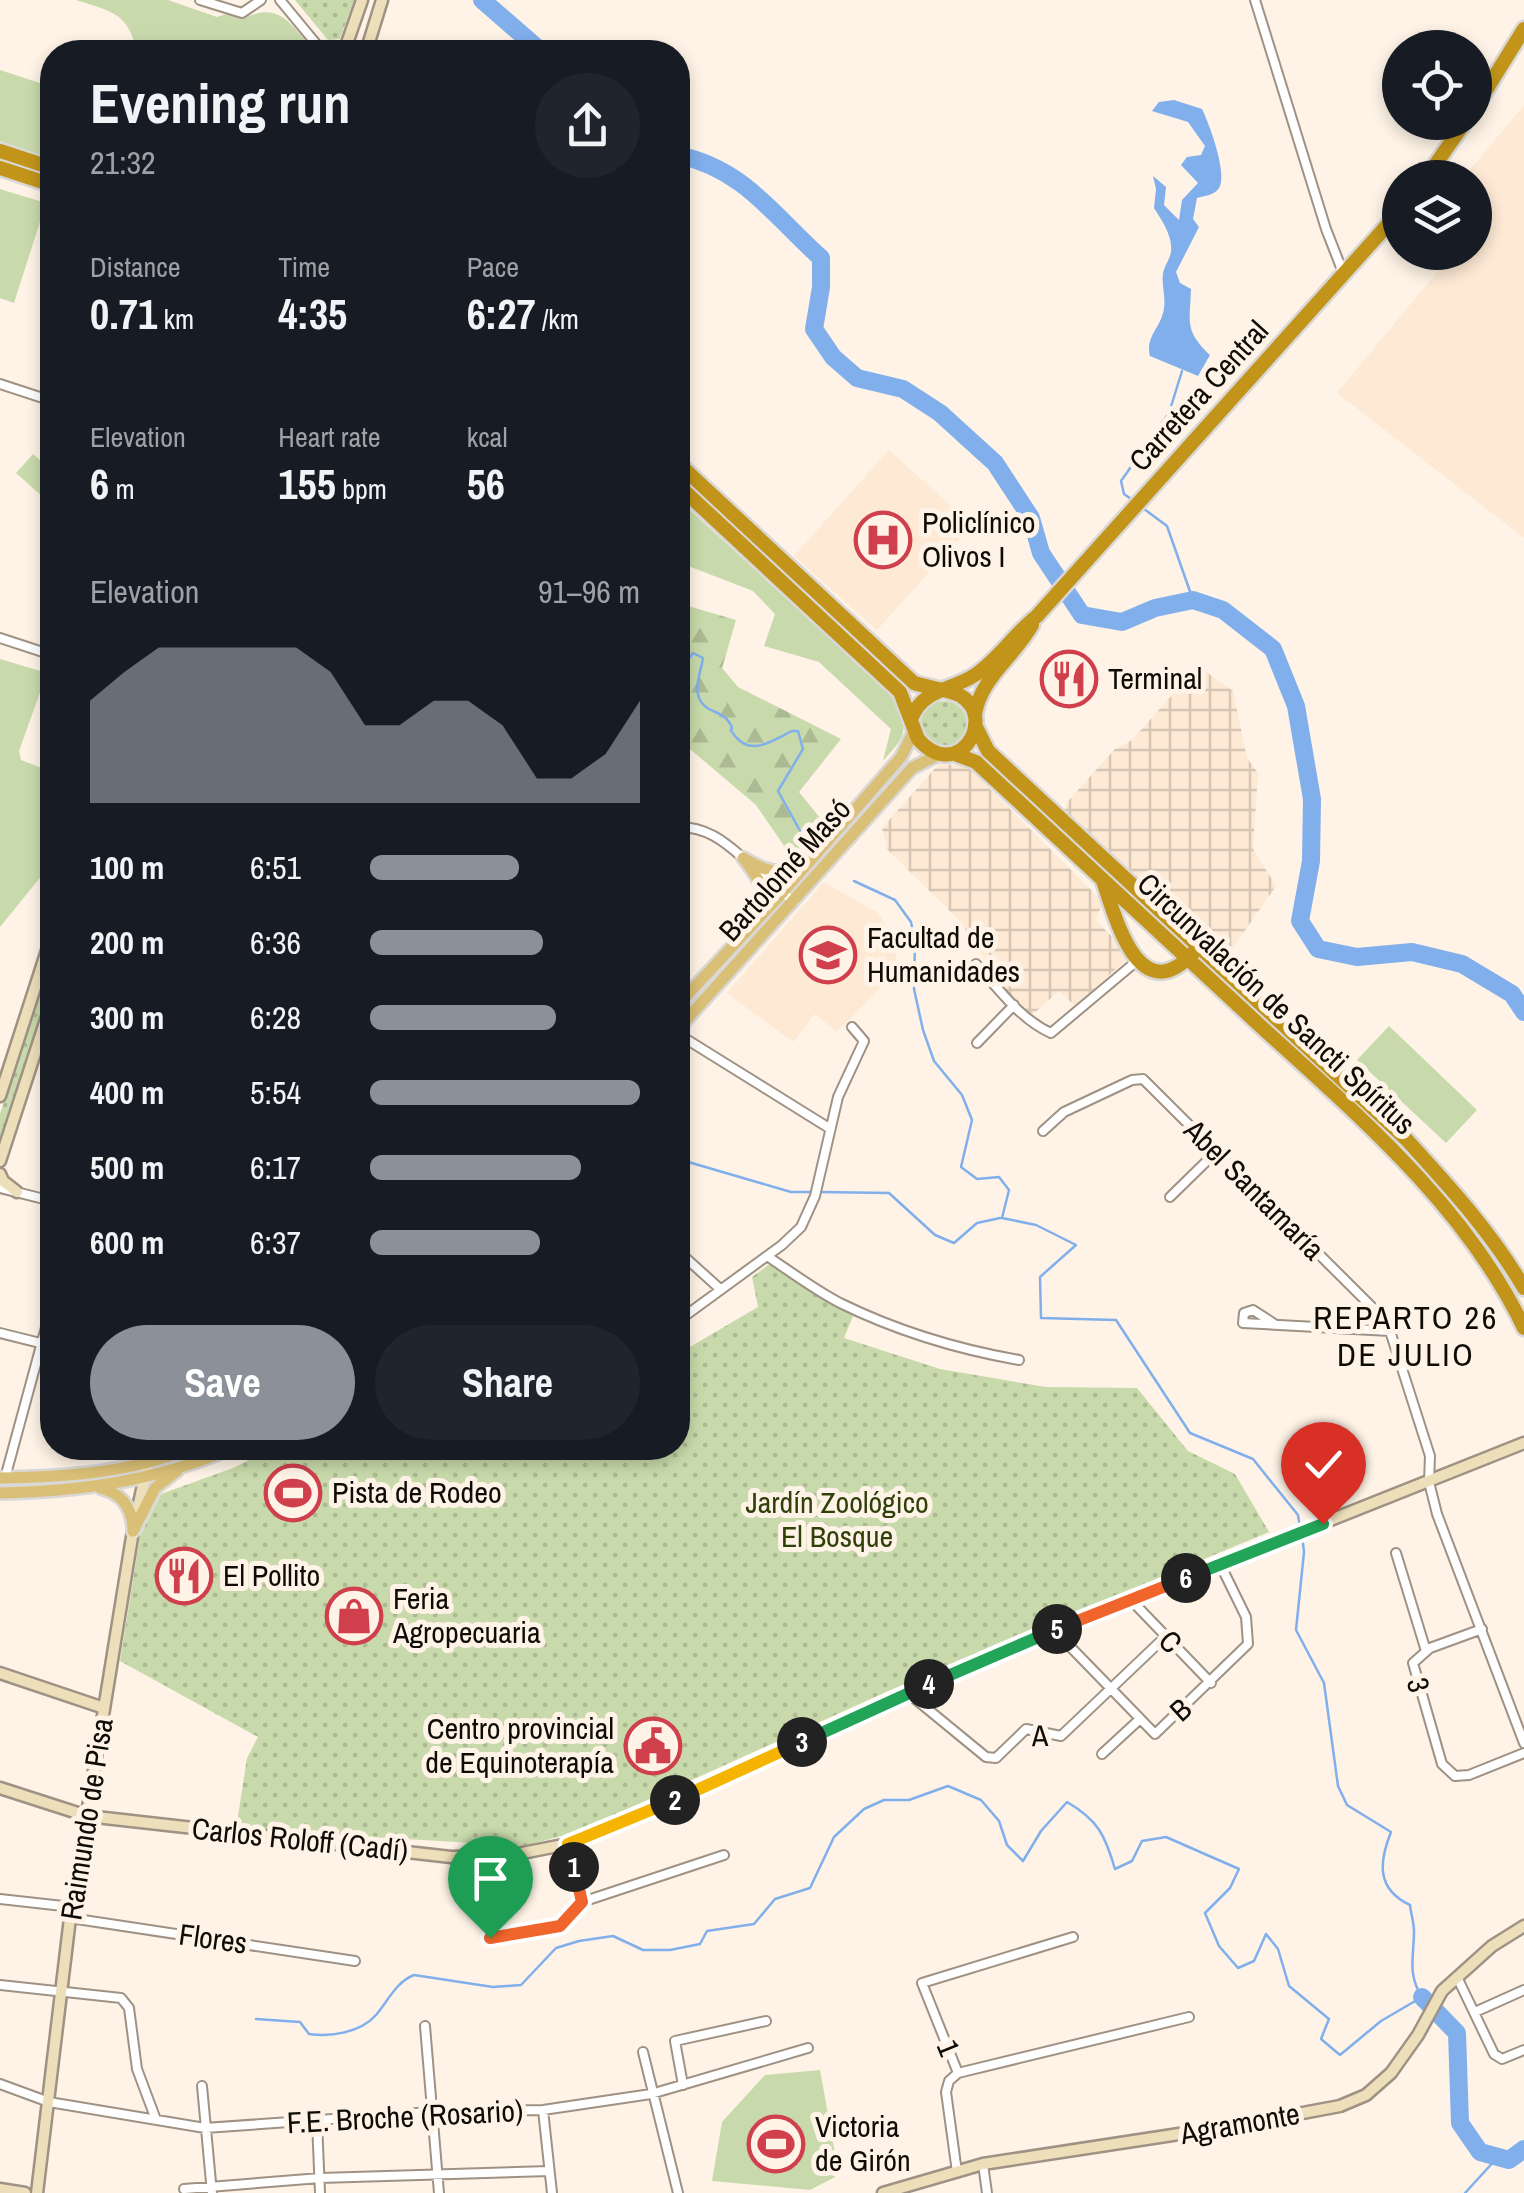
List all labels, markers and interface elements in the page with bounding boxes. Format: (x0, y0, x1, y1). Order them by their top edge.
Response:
map controls (1382, 30, 1492, 270)
button: locate (1382, 30, 1492, 140)
text: Evening run (90, 66, 351, 140)
button: share (535, 73, 640, 178)
text: 21:32 (90, 141, 156, 184)
button: layers (1382, 160, 1492, 270)
text: Distance (90, 248, 181, 286)
text: Time (278, 248, 330, 286)
text: Pace (467, 248, 519, 286)
text: 0.71 (90, 286, 157, 342)
text: 4:35 (278, 286, 347, 342)
text: 6:27 (467, 286, 536, 342)
text: km (157, 300, 194, 338)
text: /km (536, 300, 579, 338)
street label: Carretera Central (1120, 311, 1277, 479)
text: Elevation (90, 418, 186, 456)
text: Heart rate (278, 418, 380, 456)
text: kcal (467, 418, 507, 456)
text: 6 (90, 456, 109, 512)
text: 155 (278, 456, 336, 512)
text: 56 (467, 456, 505, 512)
text: m (109, 470, 135, 508)
text: bpm (336, 470, 387, 508)
place label: Policlínico Olivos I (922, 502, 1036, 576)
hospital icon: Policlínico Olivos I (853, 510, 913, 570)
text: Elevation (90, 570, 199, 613)
text: 91–96 m (538, 570, 640, 613)
restaurant icon: Terminal (1039, 649, 1099, 709)
place label: Terminal (1108, 658, 1202, 698)
street label: Bartolomé Masó (709, 789, 859, 949)
text: 100 m (90, 846, 164, 889)
text: 6:51 (250, 846, 301, 889)
street label: Circunvalación de Sancti Spíritus (1129, 864, 1424, 1143)
place label: Facultad de Humanidades (867, 917, 1020, 991)
text: 200 m (90, 921, 164, 964)
text: 6:36 (250, 921, 301, 964)
school or university icon: Facultad de Humanidades (798, 925, 858, 985)
text: 300 m (90, 996, 164, 1039)
text: 6:28 (250, 996, 301, 1039)
text: 400 m (90, 1071, 164, 1114)
text: 5:54 (250, 1071, 301, 1114)
street label: Abel Santamaría (1175, 1110, 1334, 1268)
text: 500 m (90, 1146, 164, 1189)
text: 6:17 (250, 1146, 301, 1189)
text: 600 m (90, 1221, 164, 1264)
text: 6:37 (250, 1221, 301, 1264)
district label: REPARTO 26 DE JULIO (1313, 1296, 1499, 1376)
button: Save (90, 1325, 355, 1440)
button: Share (375, 1325, 640, 1440)
pin (1281, 1422, 1366, 1525)
icon: check (1296, 1437, 1351, 1492)
sports icon: Pista de Rodeo (263, 1463, 323, 1523)
place label: Pista de Rodeo (332, 1472, 502, 1512)
park label: Jardín Zoológico El Bosque (745, 1482, 929, 1556)
restaurant icon: El Pollito (154, 1546, 214, 1606)
pin: 6 (1161, 1553, 1211, 1603)
place label: El Pollito (223, 1555, 320, 1595)
text: 6 (1180, 1559, 1192, 1597)
place label: Feria Agropecuaria (392, 1578, 541, 1652)
shop icon: Feria Agropecuaria (324, 1586, 384, 1646)
pin: 5 (1032, 1604, 1082, 1654)
text: 5 (1051, 1610, 1063, 1648)
street label: C (1150, 1621, 1191, 1662)
pin: 4 (904, 1659, 954, 1709)
text: 4 (923, 1665, 935, 1703)
street label: 3 (1398, 1673, 1440, 1697)
street label: B (1161, 1689, 1200, 1730)
place label: Centro provincial de Equinoterapía (425, 1708, 614, 1782)
street label: Raimundo de Pisa (50, 1715, 122, 1923)
street label: A (1030, 1715, 1049, 1755)
public building icon: Centro provincial de Equinoterapía (623, 1716, 683, 1776)
pin: 3 (777, 1717, 827, 1767)
text: 3 (796, 1723, 808, 1761)
pin: 2 (650, 1775, 700, 1825)
text: 2 (669, 1781, 681, 1819)
street label: Carlos Roloff (Cadí) (190, 1808, 410, 1870)
pin (448, 1836, 533, 1939)
pin: 1 (549, 1842, 599, 1892)
text: 1 (568, 1848, 580, 1886)
icon: arrive (463, 1851, 518, 1906)
street label: Flores (177, 1913, 250, 1963)
street label: 1 (928, 2034, 970, 2062)
street label: F.E. Broche (Rosario) (286, 2090, 524, 2142)
street label: Agramonte (1176, 2093, 1303, 2153)
place label: Victoria de Girón (815, 2106, 911, 2180)
sports icon: Victoria de Girón (746, 2114, 806, 2174)

